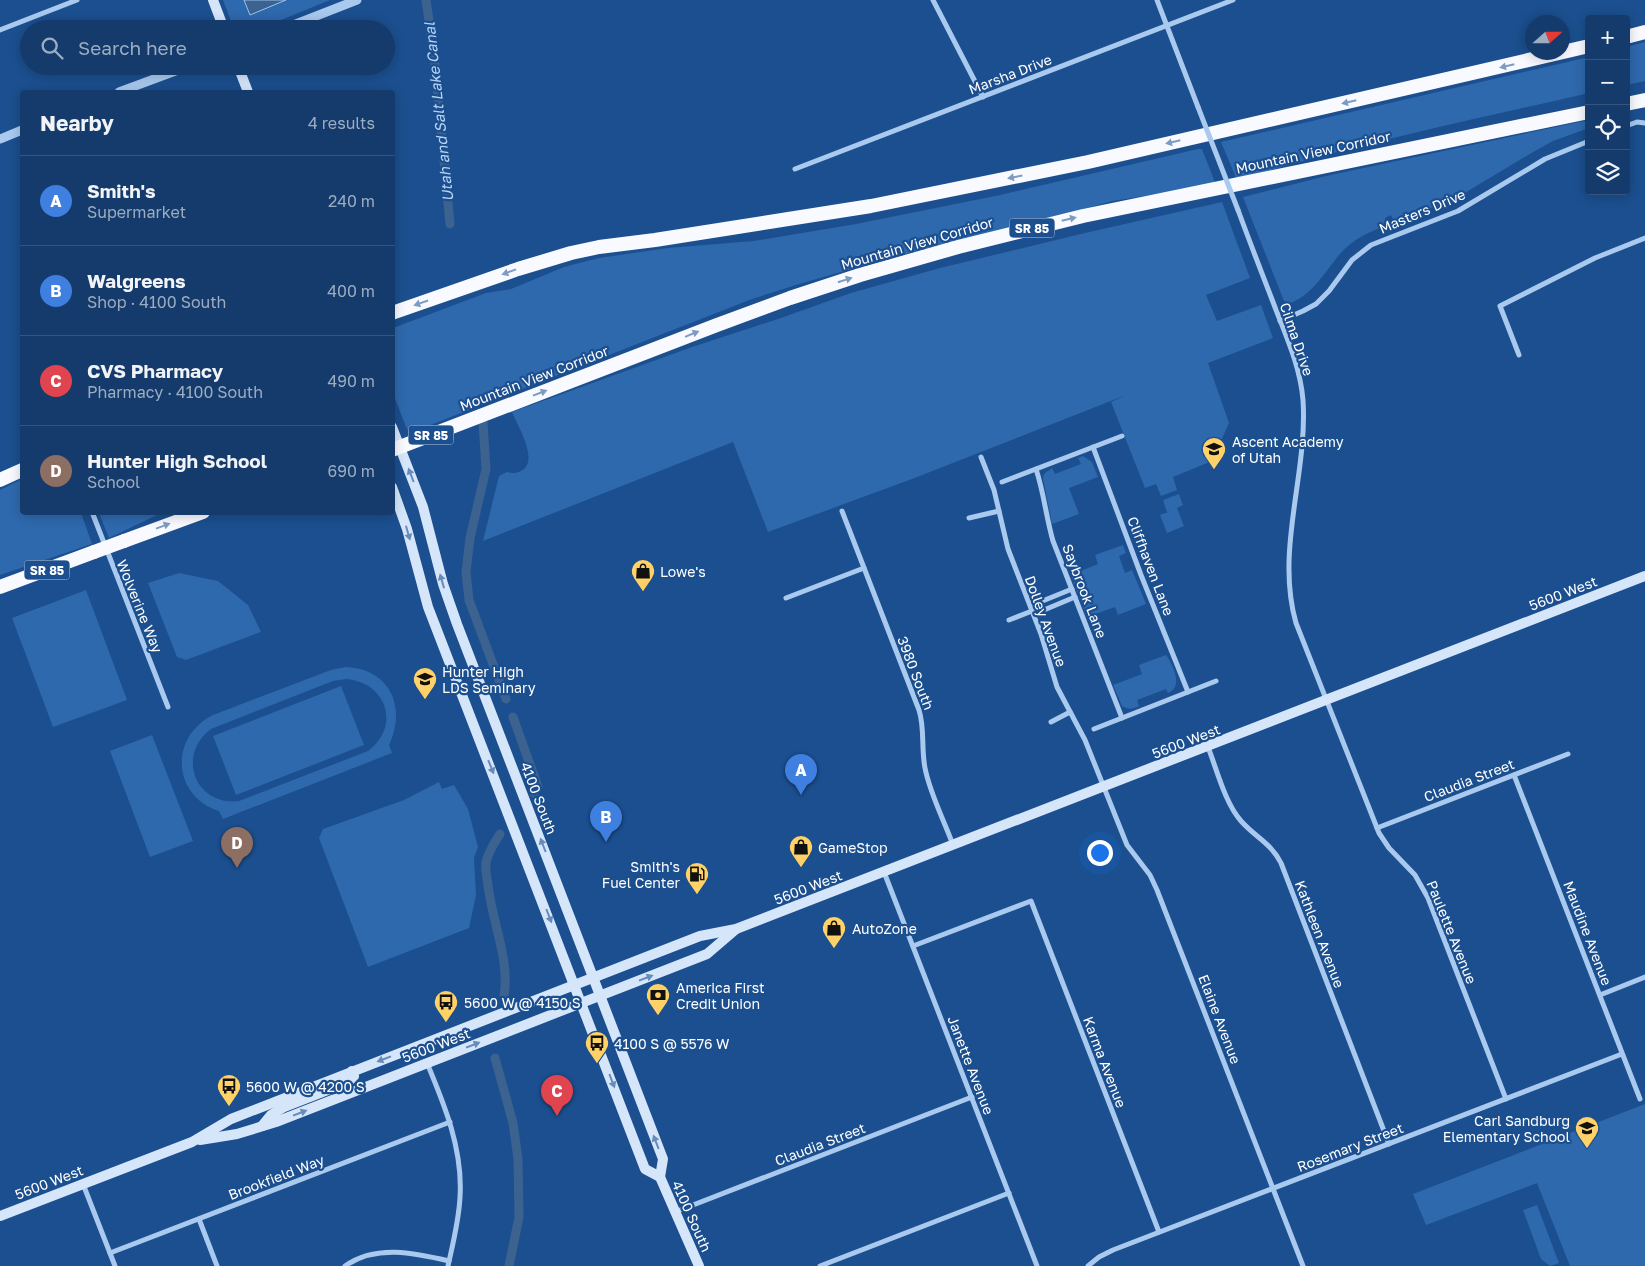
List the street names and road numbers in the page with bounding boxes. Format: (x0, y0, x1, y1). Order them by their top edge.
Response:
street label: Marsha Drive (966, 50, 1054, 98)
street label: Mountain View Corridor (1234, 127, 1392, 177)
street label: Masters Drive (1376, 185, 1468, 237)
street label: Mountain View Corridor (839, 213, 996, 273)
road number: SR 85 (1010, 218, 1054, 238)
street label: Cilma Drive (1277, 300, 1317, 378)
street label: Mountain View Corridor (457, 342, 611, 414)
road number: SR 85 (408, 426, 454, 444)
street label: Cliffhaven Lane (1124, 514, 1178, 618)
street label: Saybrook Lane (1059, 542, 1111, 640)
street label: Wolverine Way (114, 557, 166, 655)
road number: SR 85 (24, 560, 70, 580)
street label: 5600 West (1527, 572, 1599, 614)
street label: Dolley Avenue (1022, 573, 1070, 669)
street label: 3980 South (894, 634, 938, 712)
street label: 5600 West (1150, 720, 1222, 762)
street label: Claudia Street (1421, 755, 1517, 805)
street label: 4100 South (517, 759, 561, 837)
street label: 5600 West (772, 866, 844, 908)
street label: Kathleen Avenue (1292, 878, 1348, 990)
street label: Paulette Avenue (1424, 878, 1480, 986)
street label: Maudine Avenue (1560, 878, 1616, 988)
street label: Elaine Avenue (1195, 972, 1245, 1066)
street label: Janette Avenue (944, 1013, 998, 1117)
street label: Karma Avenue (1080, 1014, 1130, 1110)
street label: 5600 West (400, 1024, 472, 1066)
street label: Claudia Street (772, 1119, 868, 1169)
street label: Rosemary Street (1295, 1119, 1405, 1175)
street label: Brookfield Way (226, 1151, 326, 1203)
street label: 5600 West (13, 1161, 85, 1203)
street label: 4100 South (669, 1178, 715, 1254)

